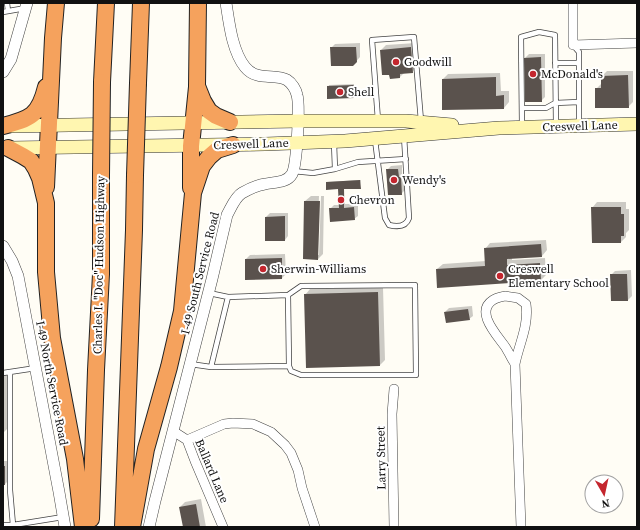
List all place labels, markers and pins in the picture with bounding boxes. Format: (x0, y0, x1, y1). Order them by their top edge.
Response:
place label: Goodwill (404, 54, 452, 70)
marker: Goodwill (391, 57, 401, 67)
place label: McDonald's (541, 66, 603, 82)
marker: McDonald's (528, 69, 538, 79)
place label: Shell (348, 84, 375, 100)
marker: Shell (335, 87, 345, 97)
place label: Wendy's (402, 172, 446, 188)
marker: Wendy's (389, 175, 399, 185)
place label: Chevron (349, 192, 395, 208)
marker: Chevron (336, 195, 346, 205)
place label: Sherwin-Williams (271, 261, 366, 277)
place label: Creswell Elementary School (508, 261, 609, 291)
marker: Sherwin-Williams (258, 264, 268, 274)
marker: Creswell Elementary School (495, 271, 505, 281)

